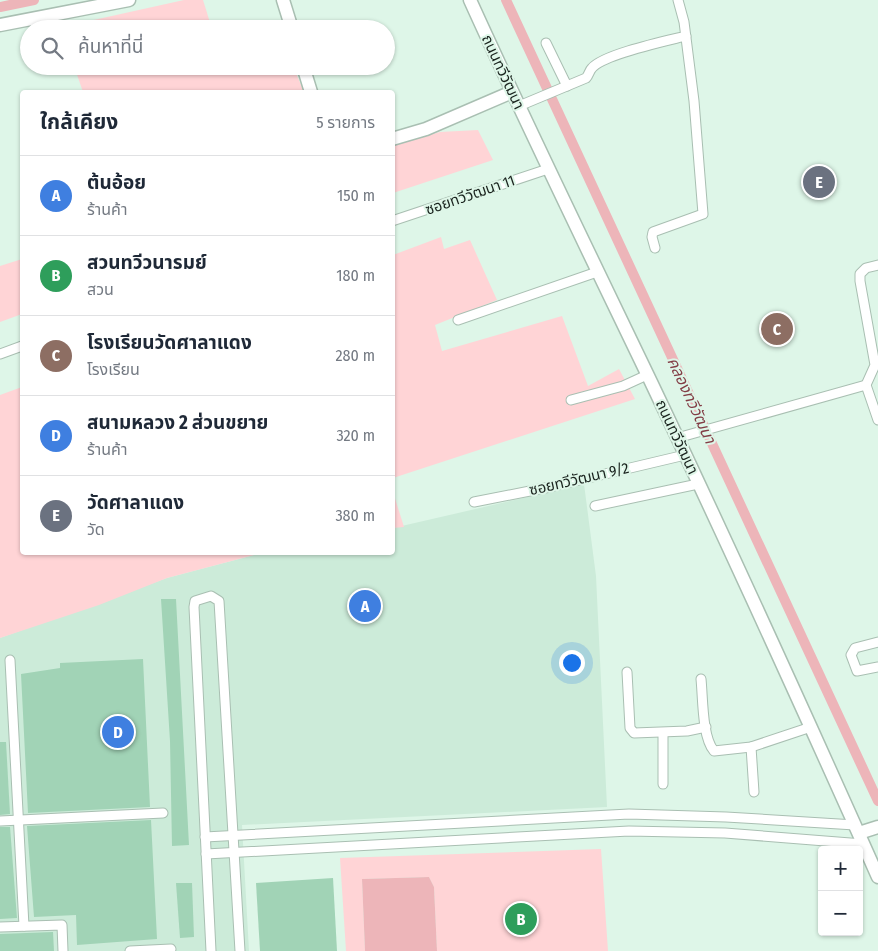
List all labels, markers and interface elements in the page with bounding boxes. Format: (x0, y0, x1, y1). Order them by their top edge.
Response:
search box (20, 20, 395, 75)
street label: ถนนทวีวัฒนา (478, 32, 528, 112)
icon: search (38, 34, 66, 62)
text: ค้นหาที่นี่ (78, 35, 143, 58)
text: ใกล้เคียง (40, 109, 118, 135)
text: 5 รายการ (316, 113, 375, 132)
pin: E (803, 163, 835, 201)
text: ต้นอ้อย (87, 171, 146, 194)
street label: ซอยทวีวัฒนา 11 (423, 171, 517, 219)
text: A (52, 186, 60, 205)
text: 150 m (337, 186, 375, 205)
text: ร้านค้า (87, 200, 127, 219)
text: สวนทวีวนารมย์ (87, 251, 207, 274)
text: B (52, 266, 60, 285)
text: 180 m (336, 266, 375, 285)
text: สวน (87, 280, 114, 299)
pin: C (761, 310, 793, 348)
text: โรงเรียนวัดศาลาแดง (87, 331, 252, 354)
text: C (52, 346, 60, 365)
text: 280 m (336, 346, 375, 365)
water label: คลองทวีวัฒนา (663, 354, 720, 448)
text: โรงเรียน (87, 360, 140, 379)
street label: ถนนทวีวัฒนา (652, 397, 702, 477)
text: สนามหลวง 2 ส่วนขยาย (87, 411, 268, 434)
text: D (51, 426, 61, 445)
text: 320 m (336, 426, 375, 445)
text: ร้านค้า (87, 440, 127, 459)
street label: ซอยทวีวัฒนา 9/2 (527, 459, 631, 499)
text: วัดศาลาแดง (87, 491, 184, 514)
text: E (52, 506, 60, 525)
text: 380 m (335, 506, 375, 525)
text: วัด (87, 520, 105, 539)
pin: A (349, 587, 381, 625)
your location (559, 650, 585, 676)
pin: D (102, 713, 134, 751)
map controls (818, 846, 863, 936)
button: + (818, 846, 863, 891)
button: − (818, 891, 863, 936)
pin: B (505, 900, 537, 938)

